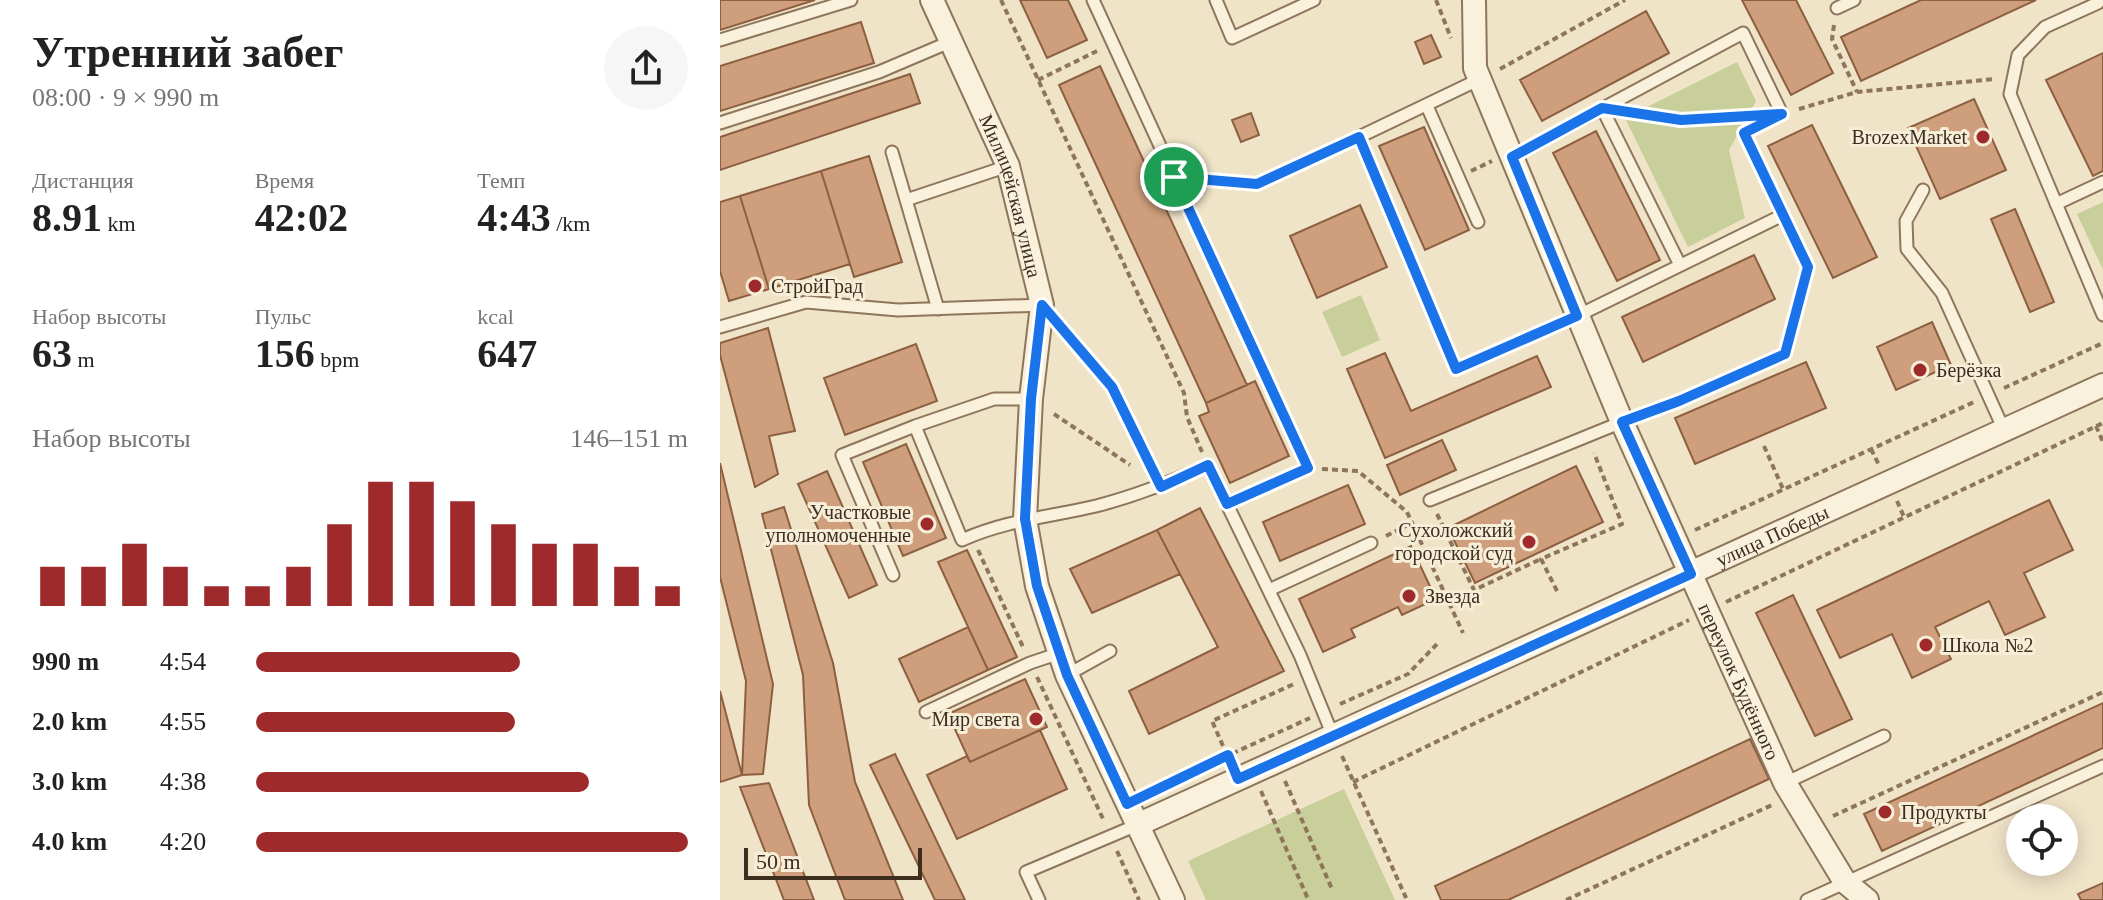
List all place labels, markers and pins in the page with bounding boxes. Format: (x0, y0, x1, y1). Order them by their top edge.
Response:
place label: BrozexMarket (1851, 126, 1967, 148)
marker: BrozexMarket (1974, 128, 1992, 146)
pin (1140, 143, 1208, 211)
place label: СтройГрад (771, 275, 863, 298)
marker: СтройГрад (746, 277, 764, 295)
place label: Берёзка (1936, 359, 2002, 382)
marker: Берёзка (1911, 361, 1929, 379)
place label: Участковые уполномоченные (765, 501, 911, 547)
marker: Участковые уполномоченные (918, 515, 936, 533)
place label: Сухоложский городской суд (1395, 519, 1513, 565)
marker: Сухоложский городской суд (1520, 533, 1538, 551)
place label: Звезда (1425, 585, 1480, 608)
marker: Звезда (1400, 587, 1418, 605)
place label: Школа №2 (1942, 634, 2034, 656)
marker: Школа №2 (1917, 636, 1935, 654)
place label: Мир света (932, 708, 1020, 731)
marker: Мир света (1027, 710, 1045, 728)
place label: Продукты (1901, 801, 1987, 824)
marker: Продукты (1876, 803, 1894, 821)

